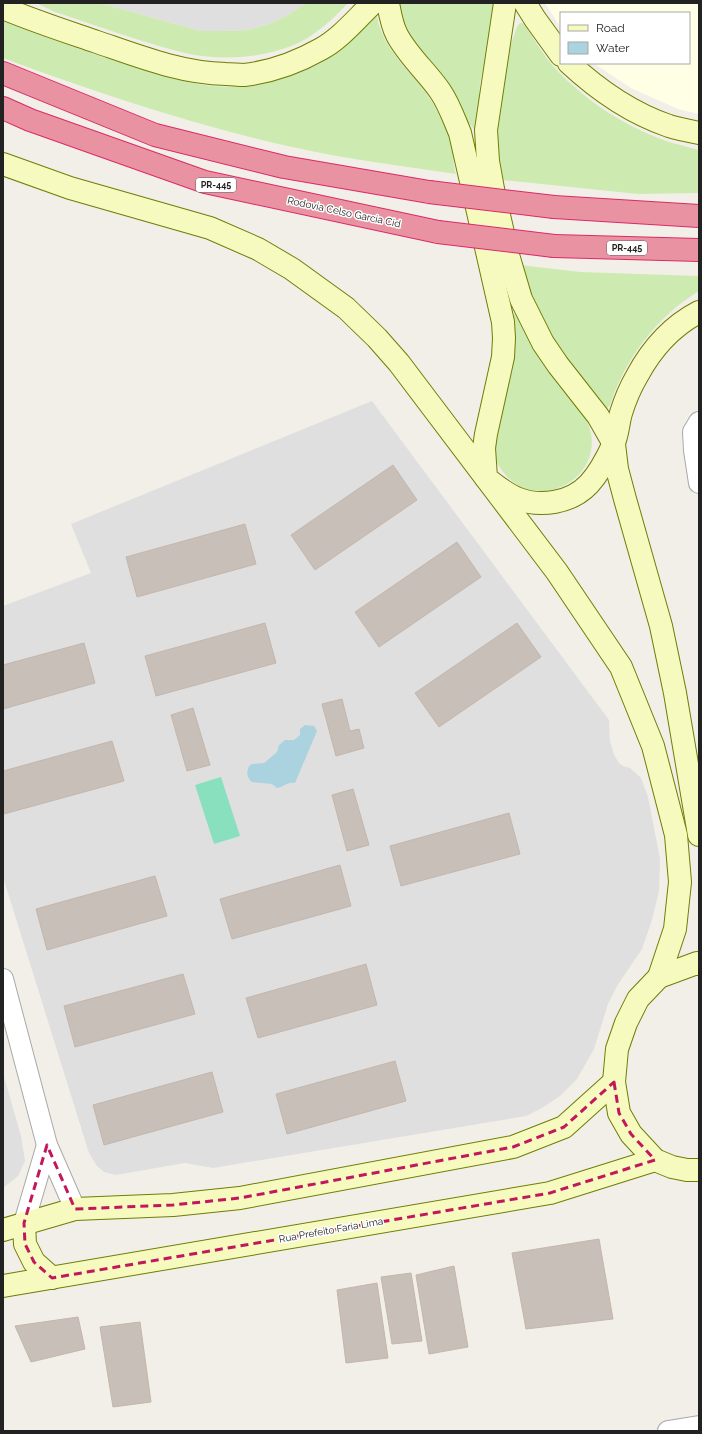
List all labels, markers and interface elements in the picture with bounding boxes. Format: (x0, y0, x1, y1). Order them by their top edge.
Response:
legend (560, 12, 690, 64)
text: Road (596, 21, 625, 35)
text: Water (596, 41, 630, 55)
road number: PR-445 (196, 178, 236, 192)
street label: Rodovia Celso Garcia Cid (286, 195, 402, 229)
road number: PR-445 (607, 241, 647, 255)
street label: Rua Prefeito Faria Lima (278, 1215, 384, 1245)

